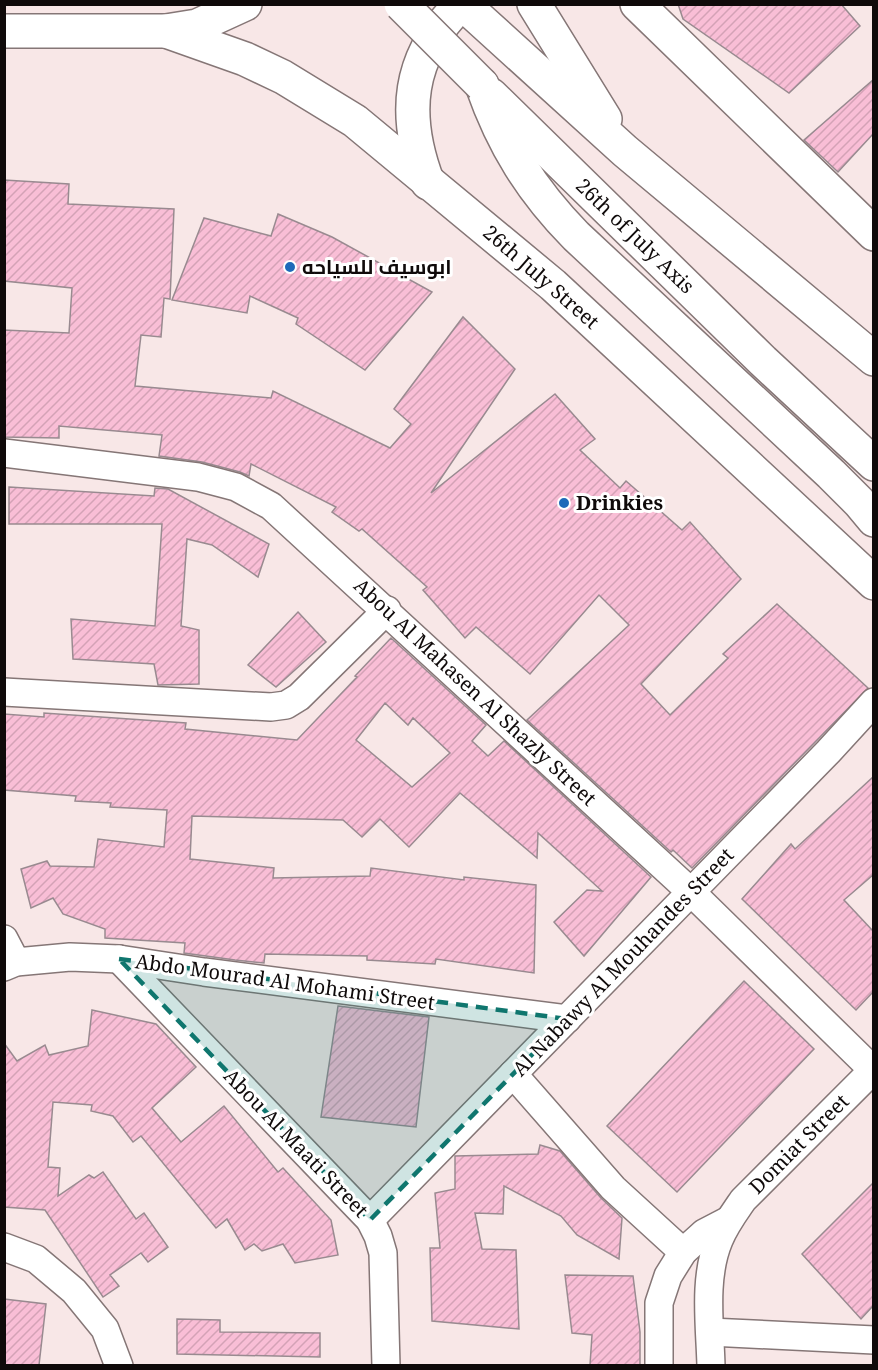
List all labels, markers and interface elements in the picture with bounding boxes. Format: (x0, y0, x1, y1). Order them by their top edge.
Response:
street label: 26th of July Axis (570, 172, 700, 299)
street label: 26th July Street (478, 219, 605, 335)
place label: ابوسيف للسياحه (302, 253, 451, 280)
marker: ابوسيف للسياحه (283, 260, 297, 274)
place label: Drinkies (576, 489, 663, 516)
marker: Drinkies (557, 496, 571, 510)
street label: Abou Al Mahasen Al Shazly Street (348, 572, 602, 811)
street label: Al Nabawy Al Mouhandes Street (506, 842, 739, 1082)
street label: Abdo Mourad Al Mohami Street (134, 947, 437, 1016)
street label: Abou Al Maati Street (218, 1062, 375, 1223)
street label: Domiat Street (743, 1088, 854, 1199)

